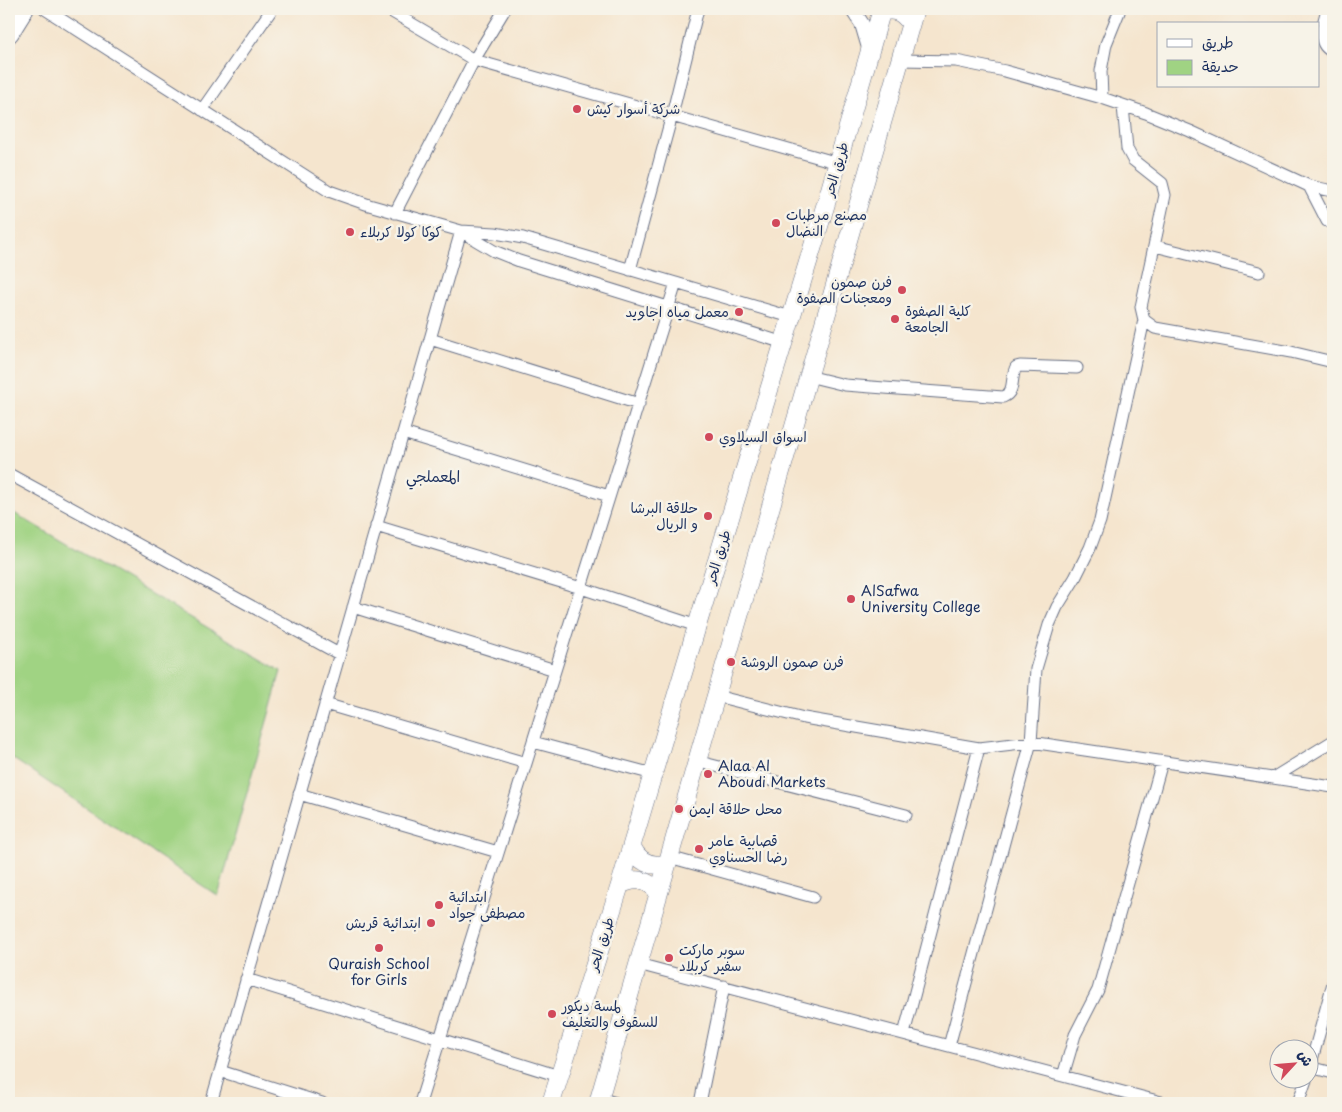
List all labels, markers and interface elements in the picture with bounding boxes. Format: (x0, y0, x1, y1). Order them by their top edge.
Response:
legend (1157, 22, 1320, 88)
text: طريق (1202, 30, 1234, 53)
text: حديقة (1202, 54, 1239, 77)
place label: شركة أسوار كيش (587, 98, 680, 119)
marker: شركة أسوار كيش (571, 103, 583, 115)
street label: طريق الحر (817, 139, 853, 199)
place label: مصنع مرطبات النضال (786, 204, 867, 241)
marker: مصنع مرطبات النضال (770, 217, 782, 229)
place label: كوكا كولا كربلاء (360, 221, 442, 242)
marker: كوكا كولا كربلاء (344, 226, 356, 238)
place label: فرن صمون ومعجنات الصفوة (796, 271, 892, 308)
marker: فرن صمون ومعجنات الصفوة (896, 284, 908, 296)
place label: كلية الصفوة الجامعة (905, 300, 971, 337)
place label: معمل مياه اجاويد (625, 301, 729, 322)
marker: معمل مياه اجاويد (733, 306, 745, 318)
marker: كلية الصفوة الجامعة (889, 313, 901, 325)
place label: اسواق السيلاوي (719, 426, 807, 448)
marker: اسواق السيلاوي (703, 431, 715, 443)
district label: المعملجي (406, 464, 460, 490)
place label: حلاقة البرشا و الريال (631, 497, 698, 534)
marker: حلاقة البرشا و الريال (702, 510, 714, 522)
street label: طريق الحر (699, 527, 736, 587)
place label: AlSafwa University College (861, 580, 981, 617)
marker: AlSafwa University College (845, 593, 857, 605)
place label: فرن صمون الروشة (741, 651, 844, 672)
marker: فرن صمون الروشة (725, 656, 737, 668)
place label: Alaa Al Aboudi Markets (718, 755, 826, 792)
marker: Alaa Al Aboudi Markets (702, 768, 714, 780)
place label: محل حلاقة ايمن (689, 798, 782, 819)
marker: محل حلاقة ايمن (673, 803, 685, 815)
place label: قصابية عامر رضا الحسناوي (708, 830, 787, 868)
marker: قصابية عامر رضا الحسناوي (693, 843, 705, 855)
place label: ابتدائية مصطفى جواد (449, 886, 525, 923)
marker: ابتدائية مصطفى جواد (433, 899, 445, 911)
place label: ابتدائية قريش (346, 912, 421, 933)
street label: طريق الحر (582, 914, 619, 975)
marker: ابتدائية قريش (425, 917, 437, 929)
place label: سوبر ماركت سفير كربلاد (679, 939, 745, 976)
marker: Quraish School for Girls (373, 942, 385, 954)
marker: سوبر ماركت سفير كربلاد (663, 952, 675, 964)
place label: Quraish School for Girls (328, 953, 430, 990)
place label: لمسة ديكور للسقوف والتغليف (561, 995, 658, 1032)
marker: لمسة ديكور للسقوف والتغليف (546, 1008, 558, 1020)
north arrow (1270, 1040, 1320, 1090)
text: ش (1293, 1047, 1319, 1070)

